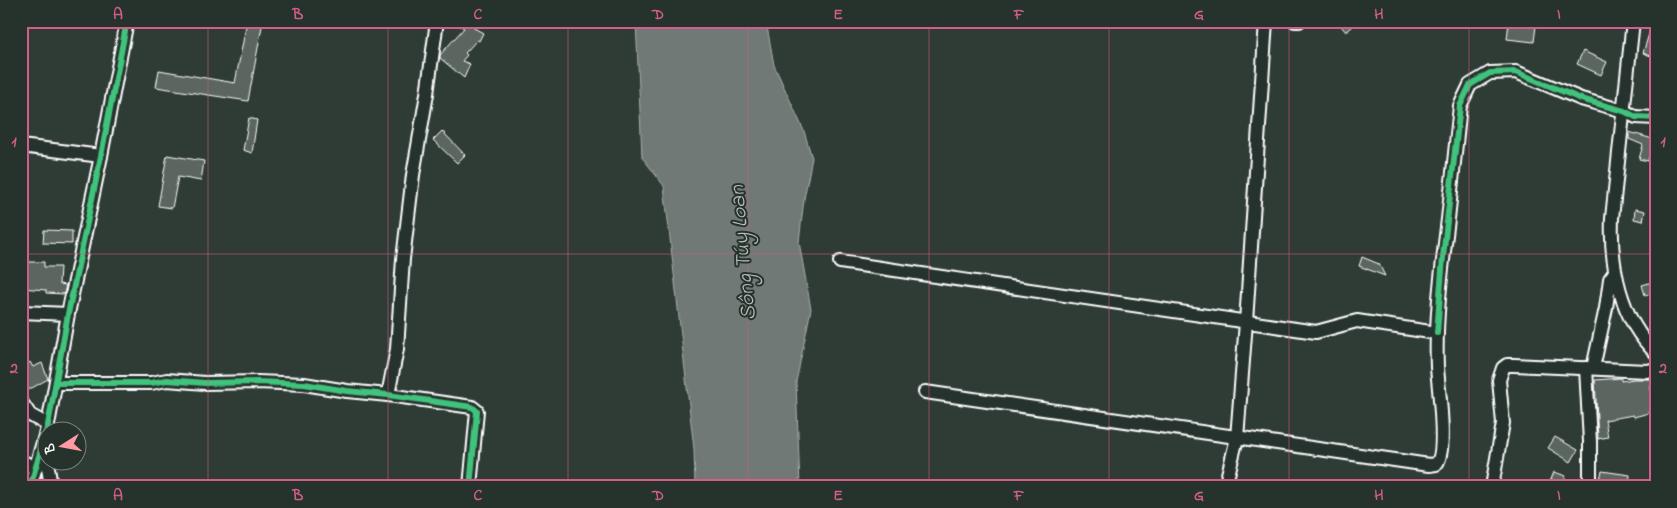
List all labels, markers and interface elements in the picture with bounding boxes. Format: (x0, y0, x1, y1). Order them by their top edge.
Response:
text: A (113, 3, 123, 27)
text: B (292, 3, 304, 27)
text: C (474, 3, 483, 27)
text: D (651, 3, 664, 27)
text: E (833, 3, 843, 27)
text: F (1013, 3, 1025, 27)
text: G (1194, 3, 1204, 27)
text: H (1374, 3, 1384, 27)
text: I (1557, 3, 1561, 27)
text: 1 (11, 130, 17, 154)
text: 1 (1660, 130, 1666, 154)
water label: Sông Túy Loan (722, 183, 766, 322)
text: 2 (9, 357, 18, 381)
text: 2 (1658, 357, 1667, 381)
north arrow (38, 420, 88, 470)
text: B (39, 441, 62, 456)
text: A (113, 484, 123, 508)
text: B (292, 484, 304, 508)
text: C (474, 484, 483, 508)
text: D (651, 484, 664, 508)
text: E (833, 484, 843, 508)
text: F (1013, 484, 1025, 508)
text: G (1194, 484, 1204, 508)
text: H (1374, 484, 1384, 508)
text: I (1557, 484, 1561, 508)

